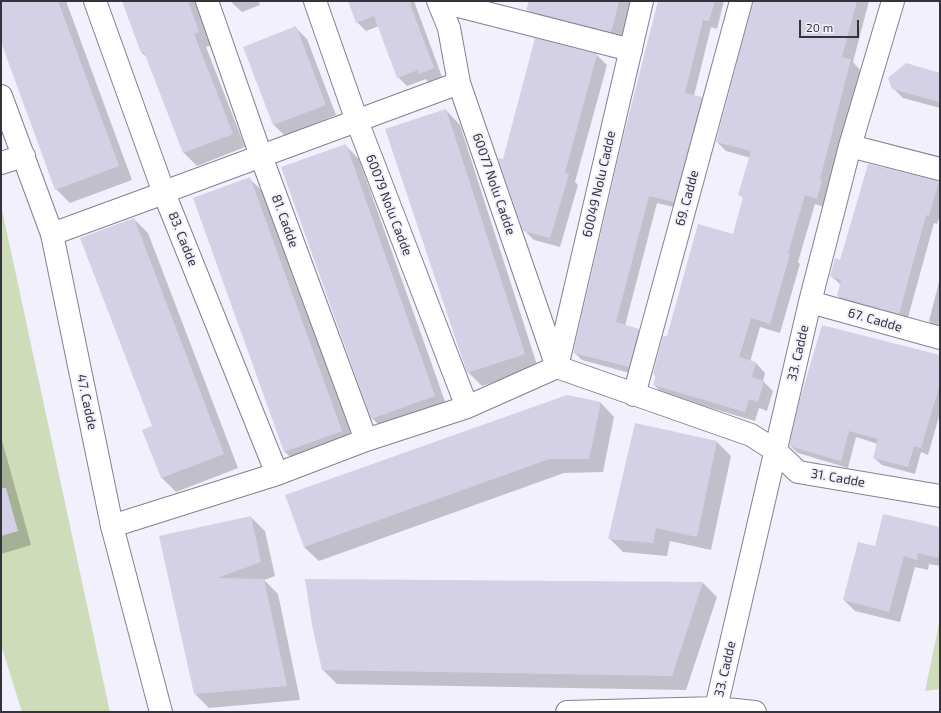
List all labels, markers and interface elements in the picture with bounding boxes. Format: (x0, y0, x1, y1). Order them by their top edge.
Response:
scale bar (801, 12, 861, 38)
text: 20 m (806, 20, 833, 34)
street label: 60049 Nolu Cadde (579, 129, 619, 239)
street label: 60077 Nolu Cadde (469, 131, 519, 237)
street label: 60079 Nolu Cadde (363, 152, 415, 258)
street label: 69. Cadde (672, 168, 702, 228)
street label: 81. Cadde (268, 192, 302, 250)
street label: 83. Cadde (165, 209, 201, 269)
street label: 67. Cadde (846, 305, 904, 335)
street label: 33. Cadde (784, 324, 812, 382)
street label: 47. Cadde (74, 373, 100, 431)
street label: 31. Cadde (810, 466, 866, 490)
street label: 33. Cadde (711, 640, 739, 698)

